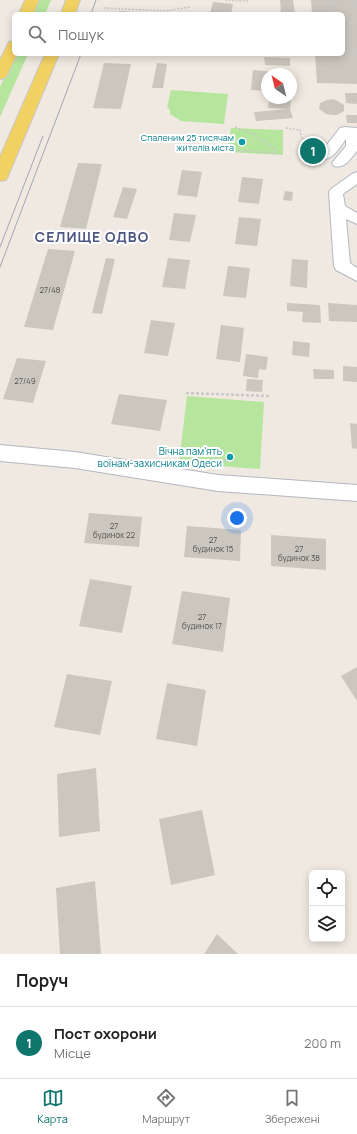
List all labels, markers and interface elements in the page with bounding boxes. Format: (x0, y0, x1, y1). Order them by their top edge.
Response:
search box (12, 12, 345, 56)
icon: search (26, 23, 48, 45)
text: Пошук (58, 24, 104, 45)
north arrow (261, 68, 297, 104)
place label: Спаленим 25 тисячам жителів міста (141, 131, 234, 154)
pin: 1 (300, 136, 326, 166)
marker: Спаленим 25 тисячам жителів міста (237, 137, 247, 147)
district label: СЕЛИЩЕ ОДВО (35, 227, 149, 246)
house number: 27/48 (39, 284, 61, 295)
house number: 27/49 (14, 375, 36, 386)
place label: Вічна пам'ять воїнам-захисникам Одеси (98, 444, 222, 470)
marker: Вічна пам'ять воїнам-захисникам Одеси (225, 452, 235, 462)
your location (227, 508, 247, 528)
house number: 27 будинок 22 (93, 520, 135, 540)
house number: 27 будинок 15 (193, 534, 234, 554)
house number: 27 будинок 38 (278, 543, 320, 563)
house number: 27 будинок 17 (182, 611, 222, 631)
map controls (309, 870, 345, 942)
button: locate (309, 870, 345, 906)
button: layers (309, 906, 345, 942)
text: Поруч (16, 969, 68, 992)
text: Пост охорони (54, 1023, 157, 1044)
text: 1 (26, 1034, 32, 1052)
text: 200 m (304, 1034, 341, 1052)
text: Місце (54, 1044, 91, 1062)
tab: Карта (37, 1087, 68, 1126)
tab: Маршрут (142, 1087, 190, 1126)
tab: Збережені (265, 1087, 320, 1126)

